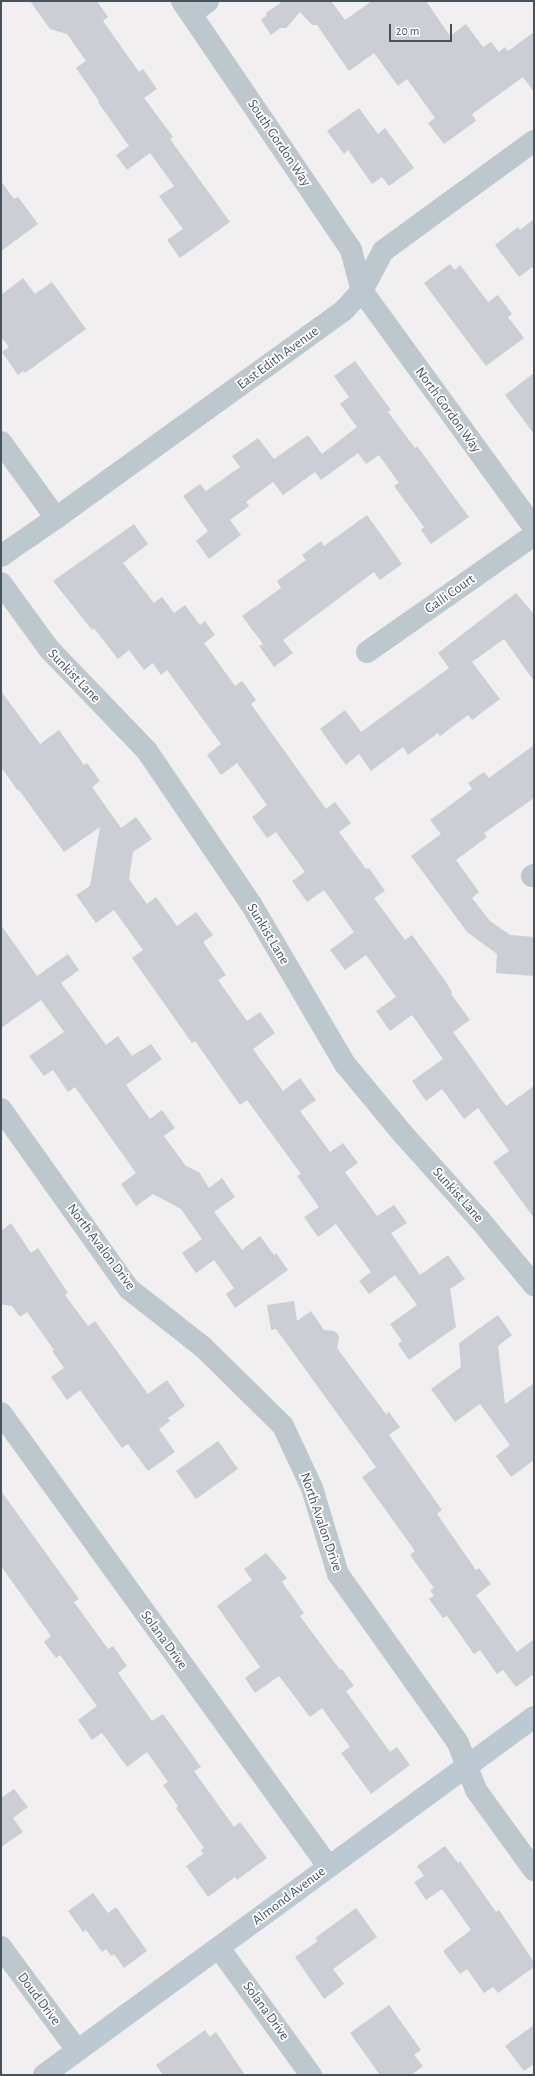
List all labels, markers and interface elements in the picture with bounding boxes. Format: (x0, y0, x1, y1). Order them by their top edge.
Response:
scale bar (391, 16, 454, 42)
text: 20 m (396, 25, 419, 37)
street label: South Gordon Way (244, 96, 314, 190)
street label: East Edith Avenue (234, 323, 322, 393)
street label: North Gordon Way (411, 364, 485, 456)
street label: Galli Court (422, 571, 478, 617)
street label: Sunkist Lane (44, 646, 104, 706)
street label: Sunkist Lane (243, 900, 293, 968)
street label: Sunkist Lane (429, 1164, 487, 1226)
street label: North Avalon Drive (63, 1201, 139, 1293)
street label: North Avalon Drive (296, 1470, 346, 1574)
street label: Solana Drive (137, 1608, 191, 1672)
street label: Almond Avenue (249, 1863, 329, 1929)
street label: Doud Drive (14, 1969, 64, 2029)
street label: Solana Drive (239, 1979, 293, 2043)

